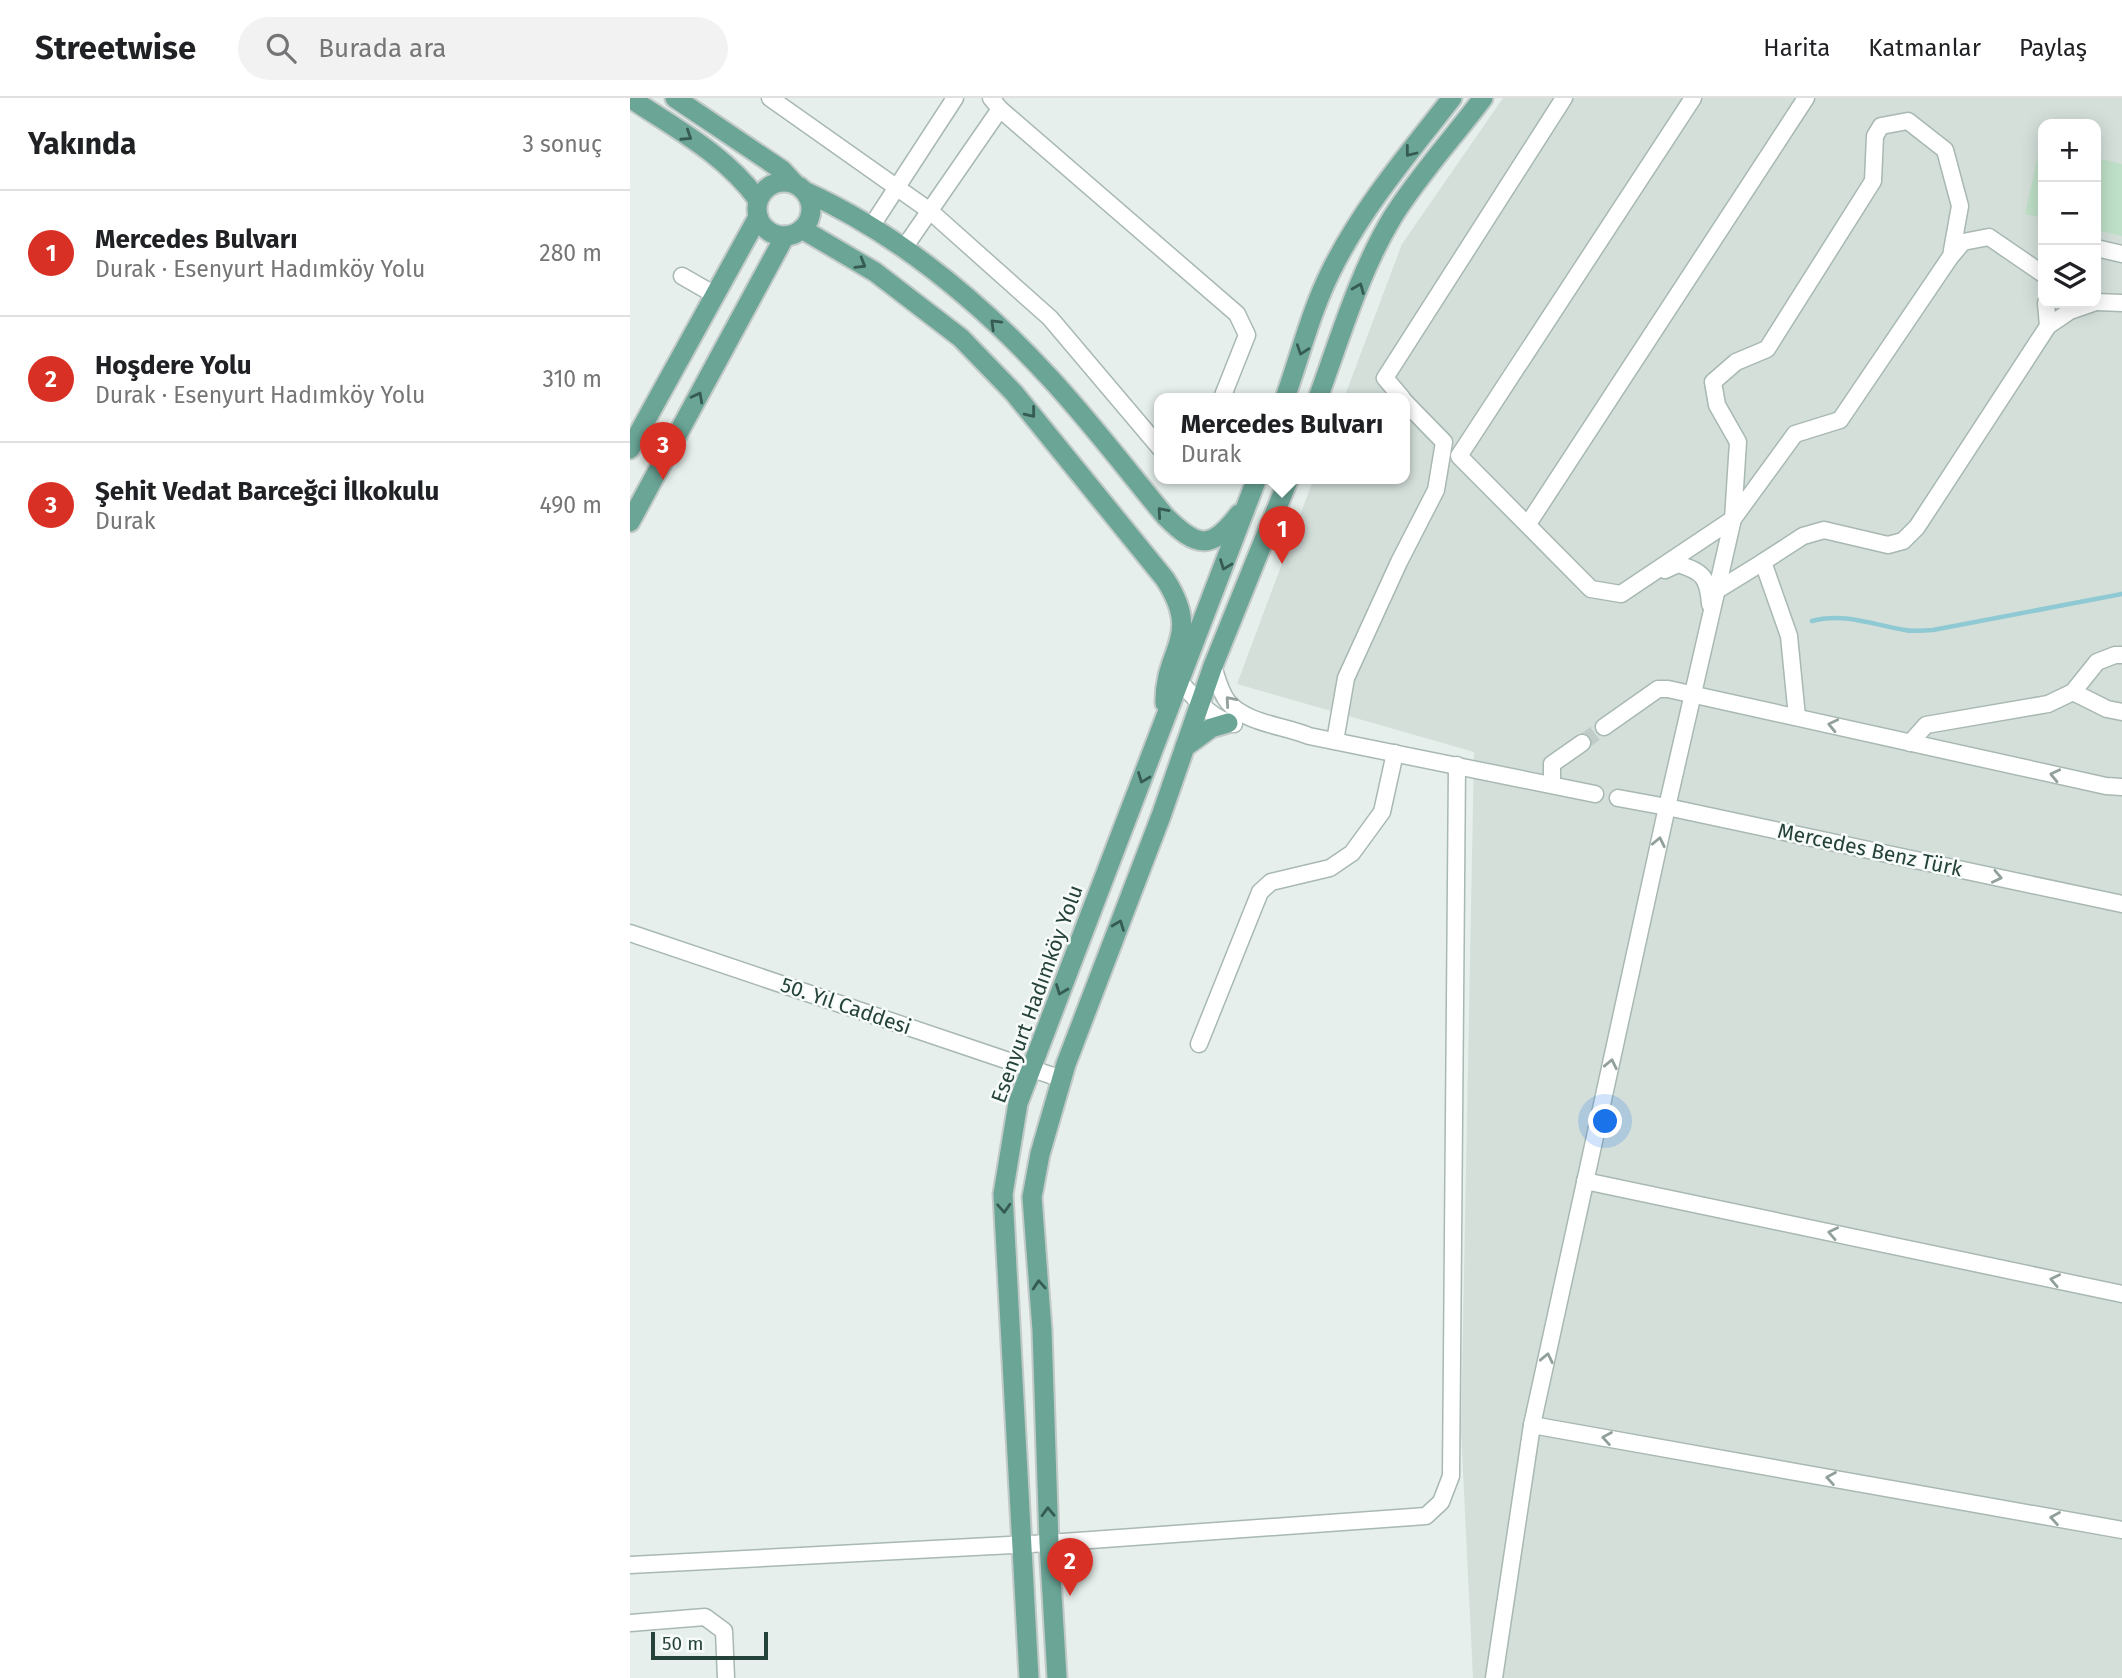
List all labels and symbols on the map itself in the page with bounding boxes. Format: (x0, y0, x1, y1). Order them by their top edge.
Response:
one-way arrow (679, 128, 692, 140)
one-way arrow (1406, 144, 1419, 157)
one-way arrow (853, 256, 866, 269)
one-way arrow (1351, 283, 1365, 295)
one-way arrow (990, 319, 1003, 332)
one-way arrow (1296, 344, 1310, 356)
one-way arrow (689, 392, 703, 404)
one-way arrow (1022, 406, 1035, 418)
pin: 3 (640, 422, 686, 480)
pin: 1 (1259, 506, 1305, 564)
one-way arrow (1158, 507, 1170, 520)
one-way arrow (1219, 559, 1233, 571)
one-way arrow (1226, 696, 1238, 709)
one-way arrow (1827, 719, 1839, 734)
one-way arrow (2049, 769, 2061, 783)
one-way arrow (1138, 771, 1152, 783)
street label: Mercedes Benz Türk (1775, 818, 1965, 882)
one-way arrow (1651, 836, 1665, 848)
one-way arrow (1991, 869, 2003, 884)
street label: Esenyurt Hadımköy Yolu (985, 881, 1089, 1107)
one-way arrow (1111, 919, 1125, 931)
street label: 50. Yıl Caddesi (777, 972, 915, 1040)
one-way arrow (1056, 983, 1070, 995)
one-way arrow (1602, 1058, 1617, 1070)
your location (1588, 1104, 1622, 1138)
one-way arrow (996, 1203, 1011, 1214)
one-way arrow (1827, 1227, 1839, 1242)
one-way arrow (2049, 1274, 2061, 1289)
one-way arrow (1032, 1279, 1047, 1290)
one-way arrow (1538, 1352, 1553, 1364)
one-way arrow (1601, 1431, 1613, 1446)
one-way arrow (1825, 1471, 1837, 1486)
one-way arrow (1040, 1506, 1055, 1517)
one-way arrow (2049, 1511, 2061, 1526)
pin: 2 (1047, 1538, 1093, 1596)
scale bar (651, 1629, 768, 1661)

